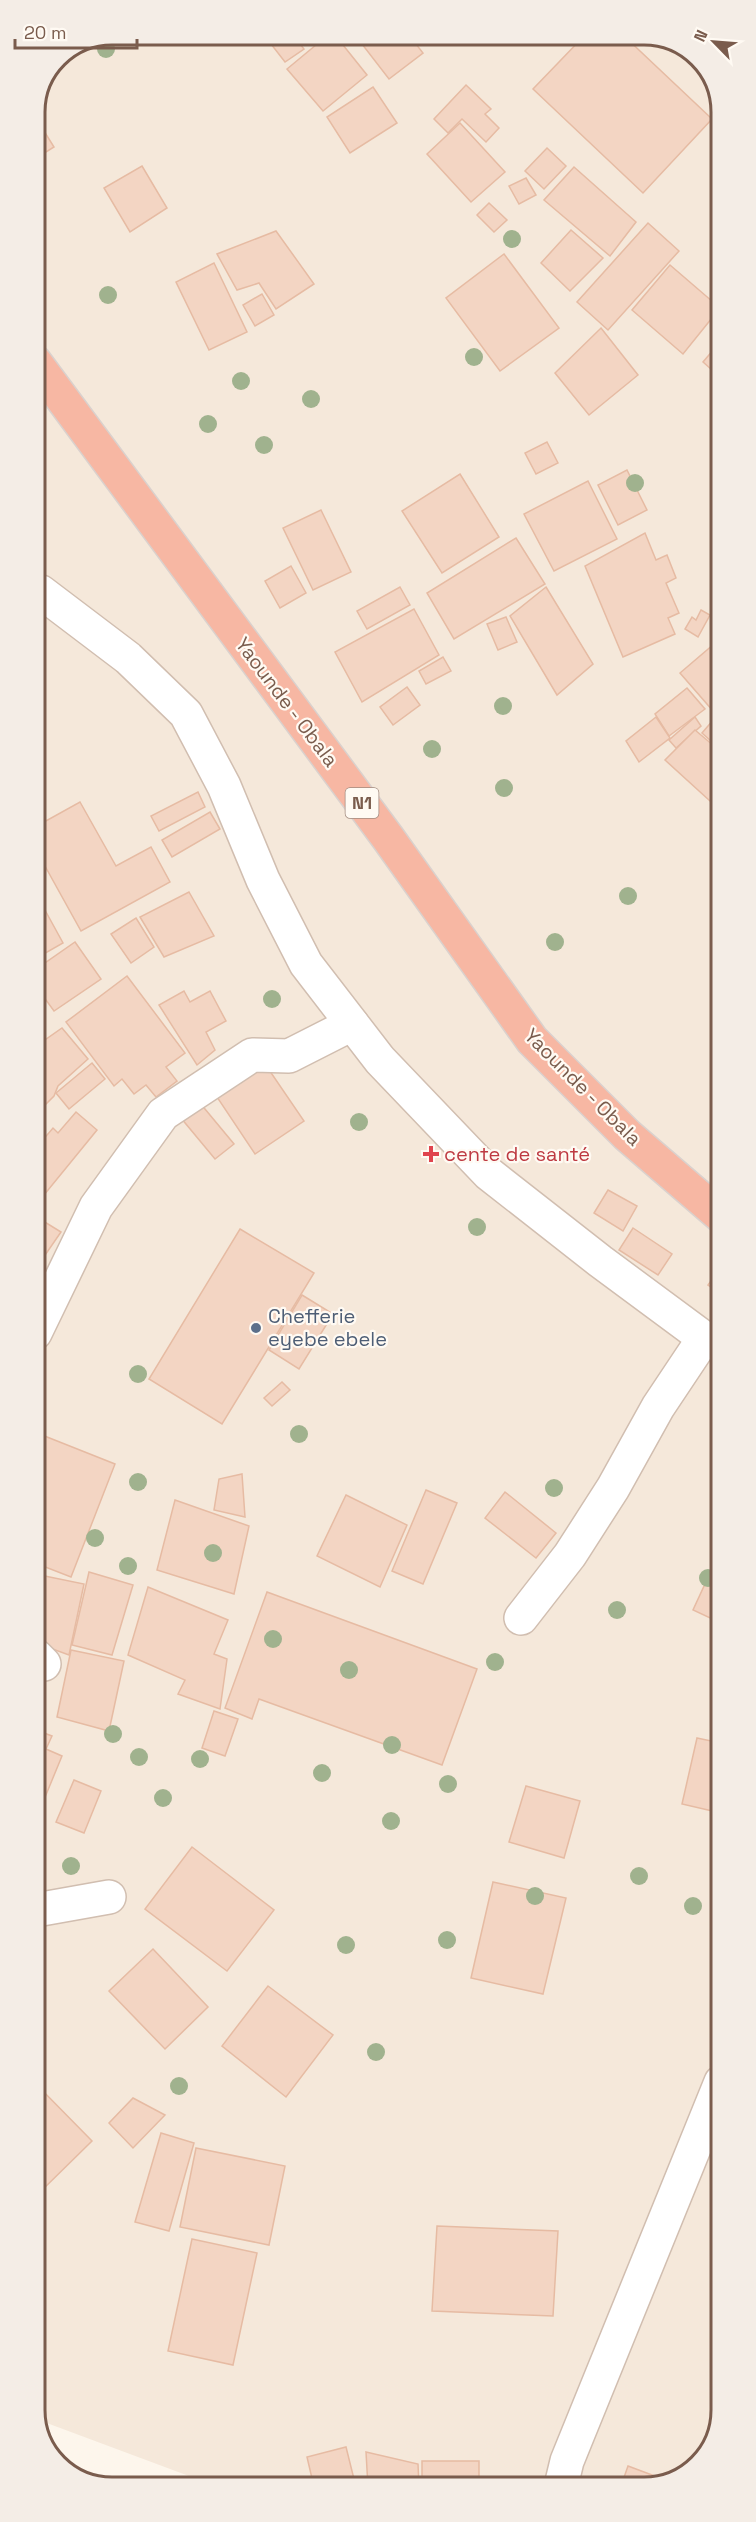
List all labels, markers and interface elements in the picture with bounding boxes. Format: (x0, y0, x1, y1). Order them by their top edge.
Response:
scale bar (15, 12, 136, 50)
north arrow (684, 12, 744, 72)
text: 20 m (24, 21, 67, 44)
text: N (689, 27, 713, 45)
street label: Yaounde - Obala (230, 632, 344, 772)
road number: N1 (346, 788, 378, 818)
street label: Yaounde - Obala (519, 1023, 647, 1151)
place label: cente de santé (444, 1141, 590, 1167)
marker: cente de santé (422, 1145, 440, 1163)
place label: Chefferie eyebe ebele (268, 1303, 387, 1352)
marker: Chefferie eyebe ebele (249, 1321, 263, 1335)

